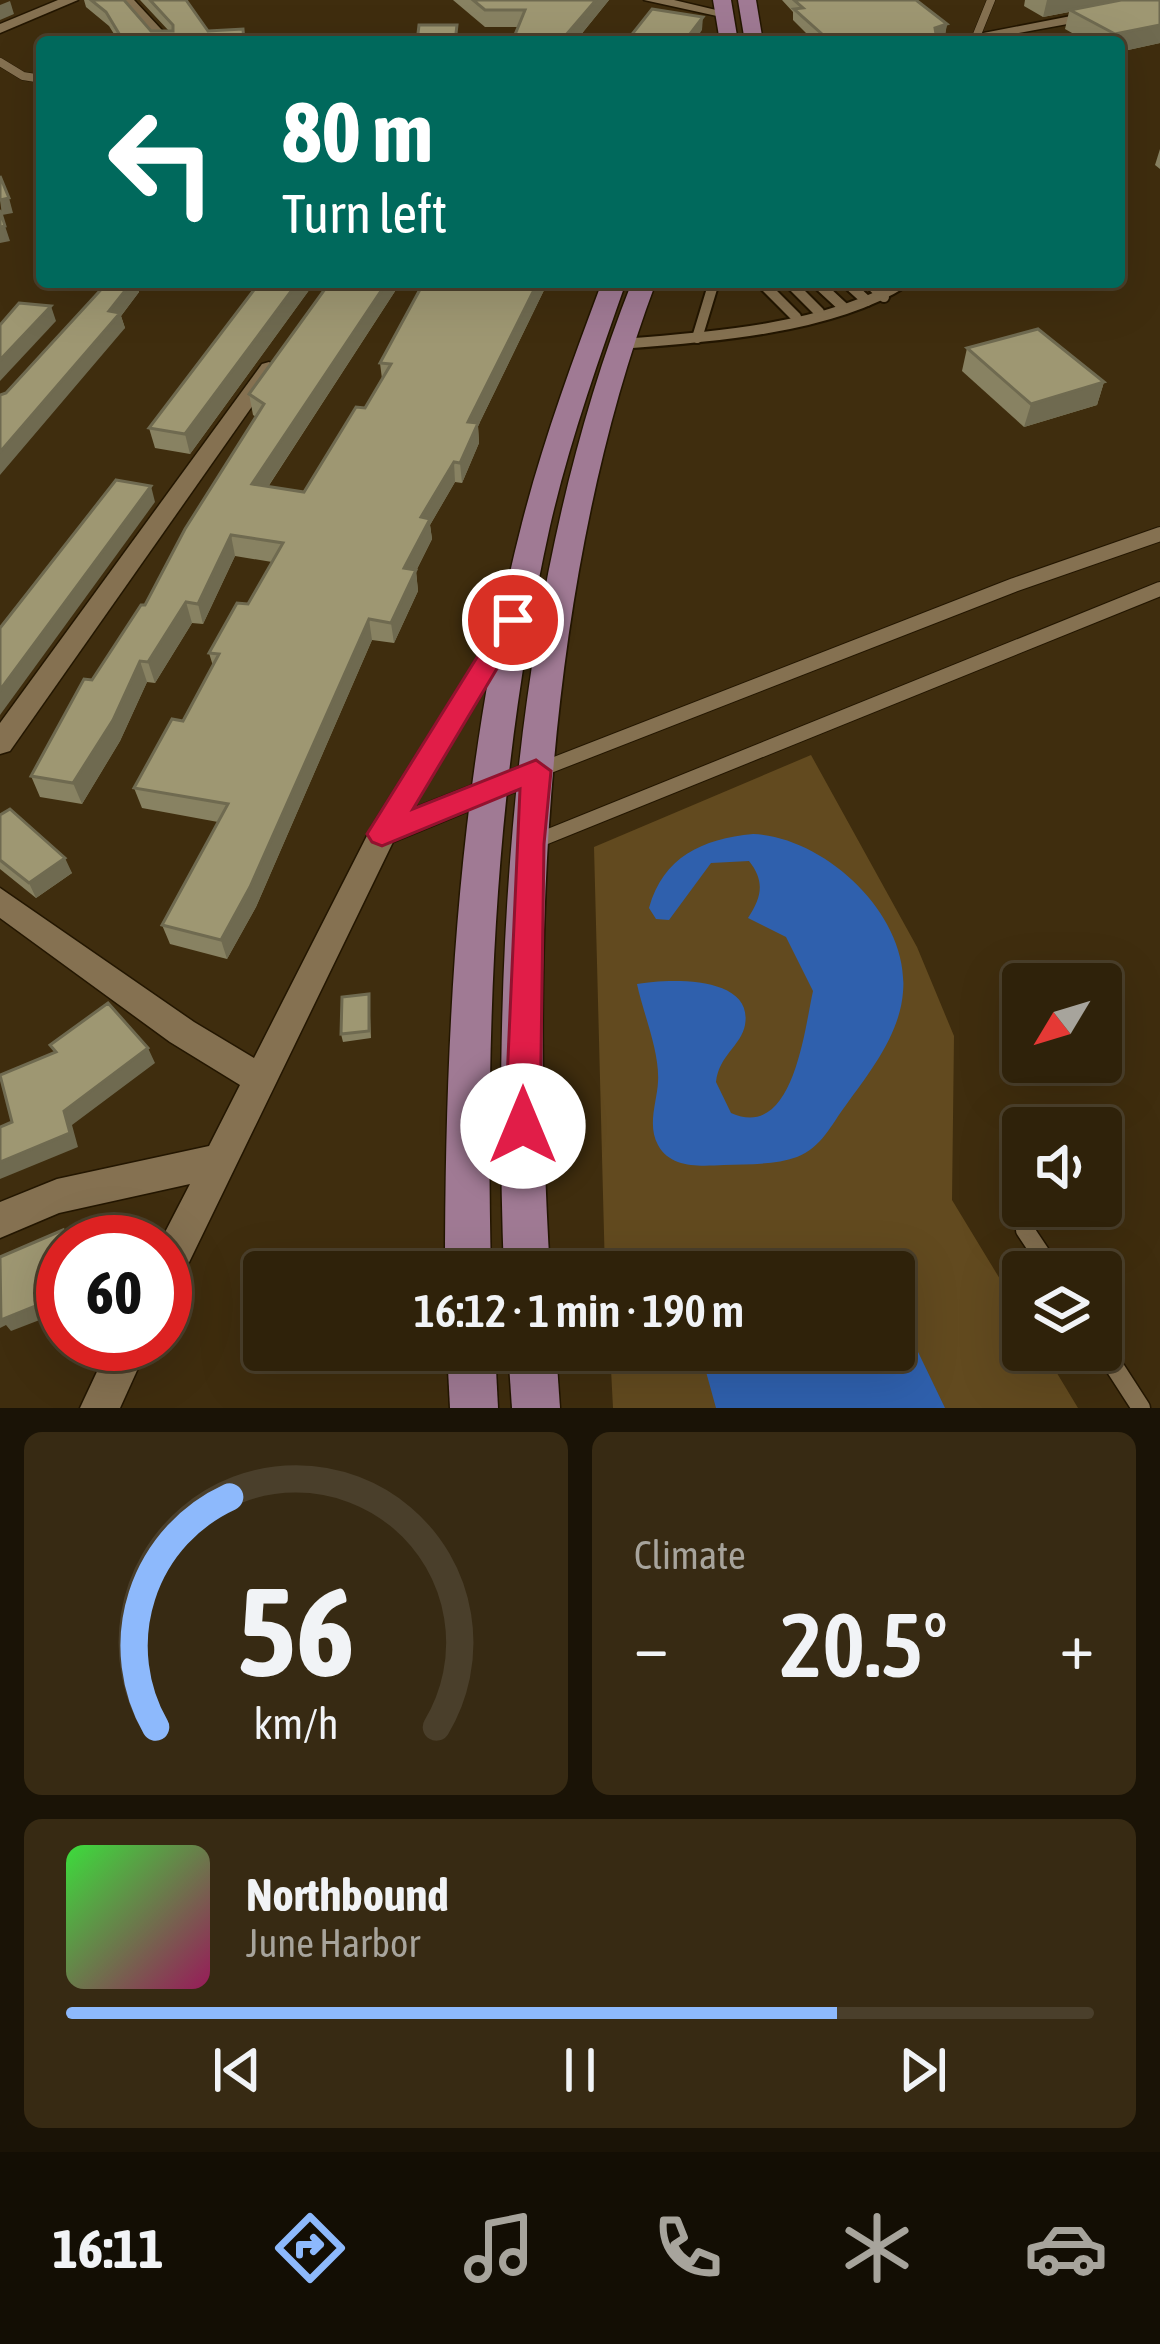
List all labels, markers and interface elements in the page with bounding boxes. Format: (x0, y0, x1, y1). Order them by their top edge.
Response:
icon: left (84, 84, 240, 240)
text: 80 m (282, 84, 433, 180)
text: Turn left (282, 183, 447, 244)
pin (462, 569, 564, 671)
icon: arrive (480, 587, 546, 653)
north arrow (1002, 963, 1122, 1083)
map controls (1002, 963, 1122, 1371)
position arrow (460, 1063, 586, 1189)
button: sound (1002, 1107, 1122, 1227)
speed limit sign: 60 (36, 1215, 192, 1371)
button: layers (1002, 1251, 1122, 1371)
text: 16:12 · 1 min · 190 m (414, 1285, 744, 1337)
text: Climate (634, 1533, 746, 1577)
text: 56 (237, 1559, 355, 1702)
text: 20.5° (780, 1593, 948, 1696)
text: − (634, 1607, 668, 1683)
text: + (1060, 1607, 1094, 1683)
text: km/h (253, 1698, 339, 1747)
text: Northbound (246, 1869, 449, 1921)
text: June Harbor (246, 1921, 420, 1965)
icon: previous (204, 2037, 270, 2103)
icon: pause (547, 2037, 613, 2103)
icon: next (890, 2037, 956, 2103)
icon: directions (268, 2206, 352, 2290)
icon: music (457, 2206, 541, 2290)
icon: phone (646, 2206, 730, 2290)
icon: climate (835, 2206, 919, 2290)
icon: car (1024, 2206, 1108, 2290)
text: 16:11 (52, 2218, 164, 2279)

